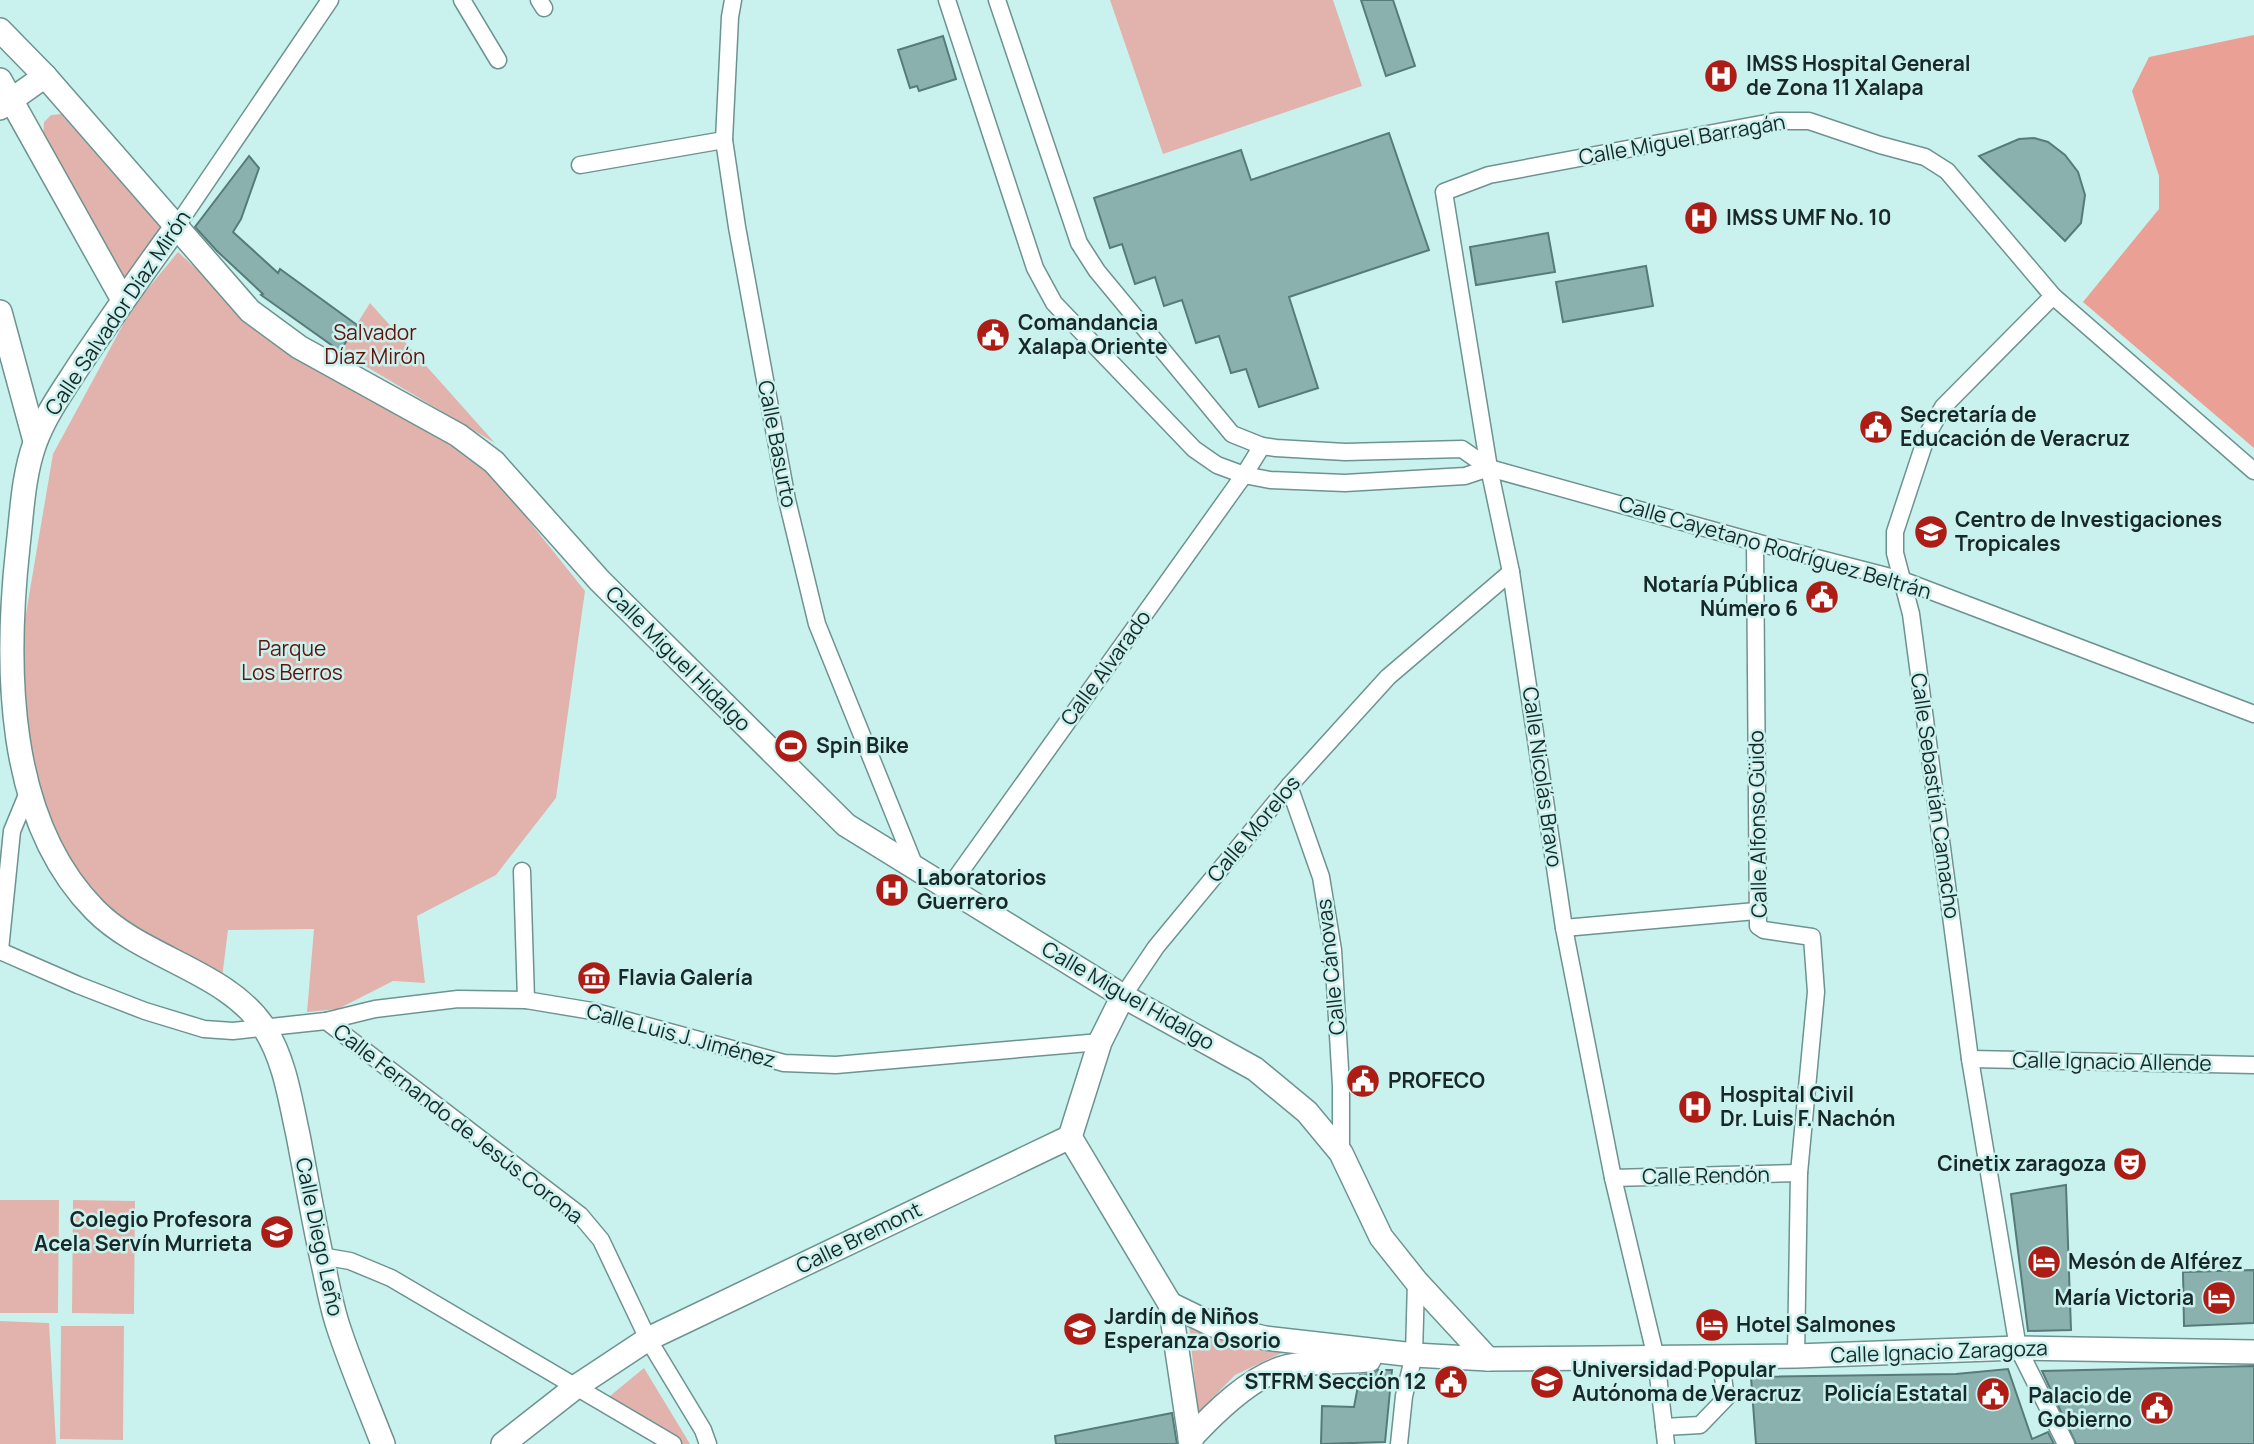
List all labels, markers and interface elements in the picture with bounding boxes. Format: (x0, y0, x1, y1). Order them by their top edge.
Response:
place label: IMSS Hospital General de Zona 11 Xalapa (1746, 49, 1971, 101)
hospital icon: IMSS Hospital General de Zona 11 Xalapa (1702, 57, 1740, 95)
street label: Calle Miguel Barragán (1576, 107, 1787, 171)
hospital icon: IMSS UMF No. 10 (1682, 199, 1720, 237)
place label: IMSS UMF No. 10 (1726, 203, 1891, 231)
street label: Calle Salvador Díaz Mirón (38, 204, 196, 420)
place label: Comandancia Xalapa Oriente (1018, 308, 1168, 360)
public building icon: Comandancia Xalapa Oriente (974, 316, 1012, 354)
park label: Salvador Díaz Mirón (325, 318, 425, 370)
street label: Calle Basurto (752, 378, 804, 510)
place label: Secretaría de Educación de Veracruz (1900, 400, 2130, 452)
public building icon: Secretaría de Educación de Veracruz (1857, 408, 1895, 446)
street label: Calle Cayetano Rodríguez Beltrán (1616, 489, 1935, 605)
place label: Centro de Investigaciones Tropicales (1955, 505, 2222, 557)
school or university icon: Centro de Investigaciones Tropicales (1912, 513, 1950, 551)
place label: Notaría Pública Número 6 (1643, 570, 1798, 622)
public building icon: Notaría Pública Número 6 (1803, 578, 1841, 616)
street label: Calle Miguel Hidalgo (600, 579, 758, 737)
street label: Calle Alvarado (1054, 604, 1157, 731)
park label: Parque Los Berros (241, 634, 343, 686)
street label: Calle Sebastián Camacho (1905, 671, 1967, 920)
street label: Calle Nicolás Bravo (1516, 685, 1569, 869)
sports icon: Spin Bike (772, 727, 810, 765)
street label: Calle Alfonso Güido (1741, 730, 1773, 918)
place label: Spin Bike (816, 731, 909, 759)
street label: Calle Morelos (1200, 769, 1306, 888)
place label: Laboratorios Guerrero (917, 863, 1046, 915)
hospital icon: Laboratorios Guerrero (873, 871, 911, 909)
street label: Calle Cánovas (1309, 898, 1351, 1037)
street label: Calle Miguel Hidalgo (1037, 934, 1220, 1056)
museum icon: Flavia Galería (575, 959, 613, 997)
place label: Flavia Galería (618, 963, 753, 991)
street label: Calle Luis J. Jiménez (584, 996, 779, 1074)
street label: Calle Fernando de Jesús Corona (328, 1017, 589, 1230)
street label: Calle Ignacio Allende (2012, 1045, 2212, 1077)
public building icon: PROFECO (1344, 1062, 1382, 1100)
place label: PROFECO (1388, 1066, 1485, 1094)
place label: Hospital Civil Dr. Luis F. Nachón (1720, 1080, 1895, 1132)
hospital icon: Hospital Civil Dr. Luis F. Nachón (1676, 1088, 1714, 1126)
theatre icon: Cinetix zaragoza (2111, 1145, 2149, 1183)
place label: Cinetix zaragoza (1937, 1149, 2106, 1177)
street label: Calle Diego Leño (290, 1155, 350, 1319)
street label: Calle Rendón (1642, 1160, 1770, 1190)
street label: Calle Bremont (791, 1195, 926, 1280)
place label: Colegio Profesora Acela Servín Murrieta (34, 1205, 252, 1257)
school or university icon: Colegio Profesora Acela Servín Murrieta (258, 1213, 296, 1251)
hotel icon: Mesón de Alférez (2025, 1243, 2063, 1281)
place label: Mesón de Alférez (2068, 1247, 2243, 1275)
hotel icon: María Victoria (2200, 1279, 2238, 1317)
place label: María Victoria (2055, 1283, 2194, 1311)
place label: Jardín de Niños Esperanza Osorio (1104, 1302, 1281, 1354)
hotel icon: Hotel Salmones (1693, 1306, 1731, 1344)
school or university icon: Jardín de Niños Esperanza Osorio (1061, 1310, 1099, 1348)
place label: Hotel Salmones (1736, 1310, 1896, 1338)
street label: Calle Ignacio Zaragoza (1830, 1333, 2048, 1369)
place label: Universidad Popular Autónoma de Veracruz (1572, 1355, 1801, 1407)
public building icon: STFRM Sección 12 (1432, 1363, 1470, 1401)
school or university icon: Universidad Popular Autónoma de Veracruz (1528, 1363, 1566, 1401)
place label: STFRM Sección 12 (1245, 1367, 1426, 1395)
public building icon: Policía Estatal (1974, 1375, 2012, 1413)
place label: Policía Estatal (1824, 1379, 1968, 1407)
place label: Palacio de Gobierno (2028, 1381, 2132, 1433)
public building icon: Palacio de Gobierno (2138, 1389, 2176, 1427)

